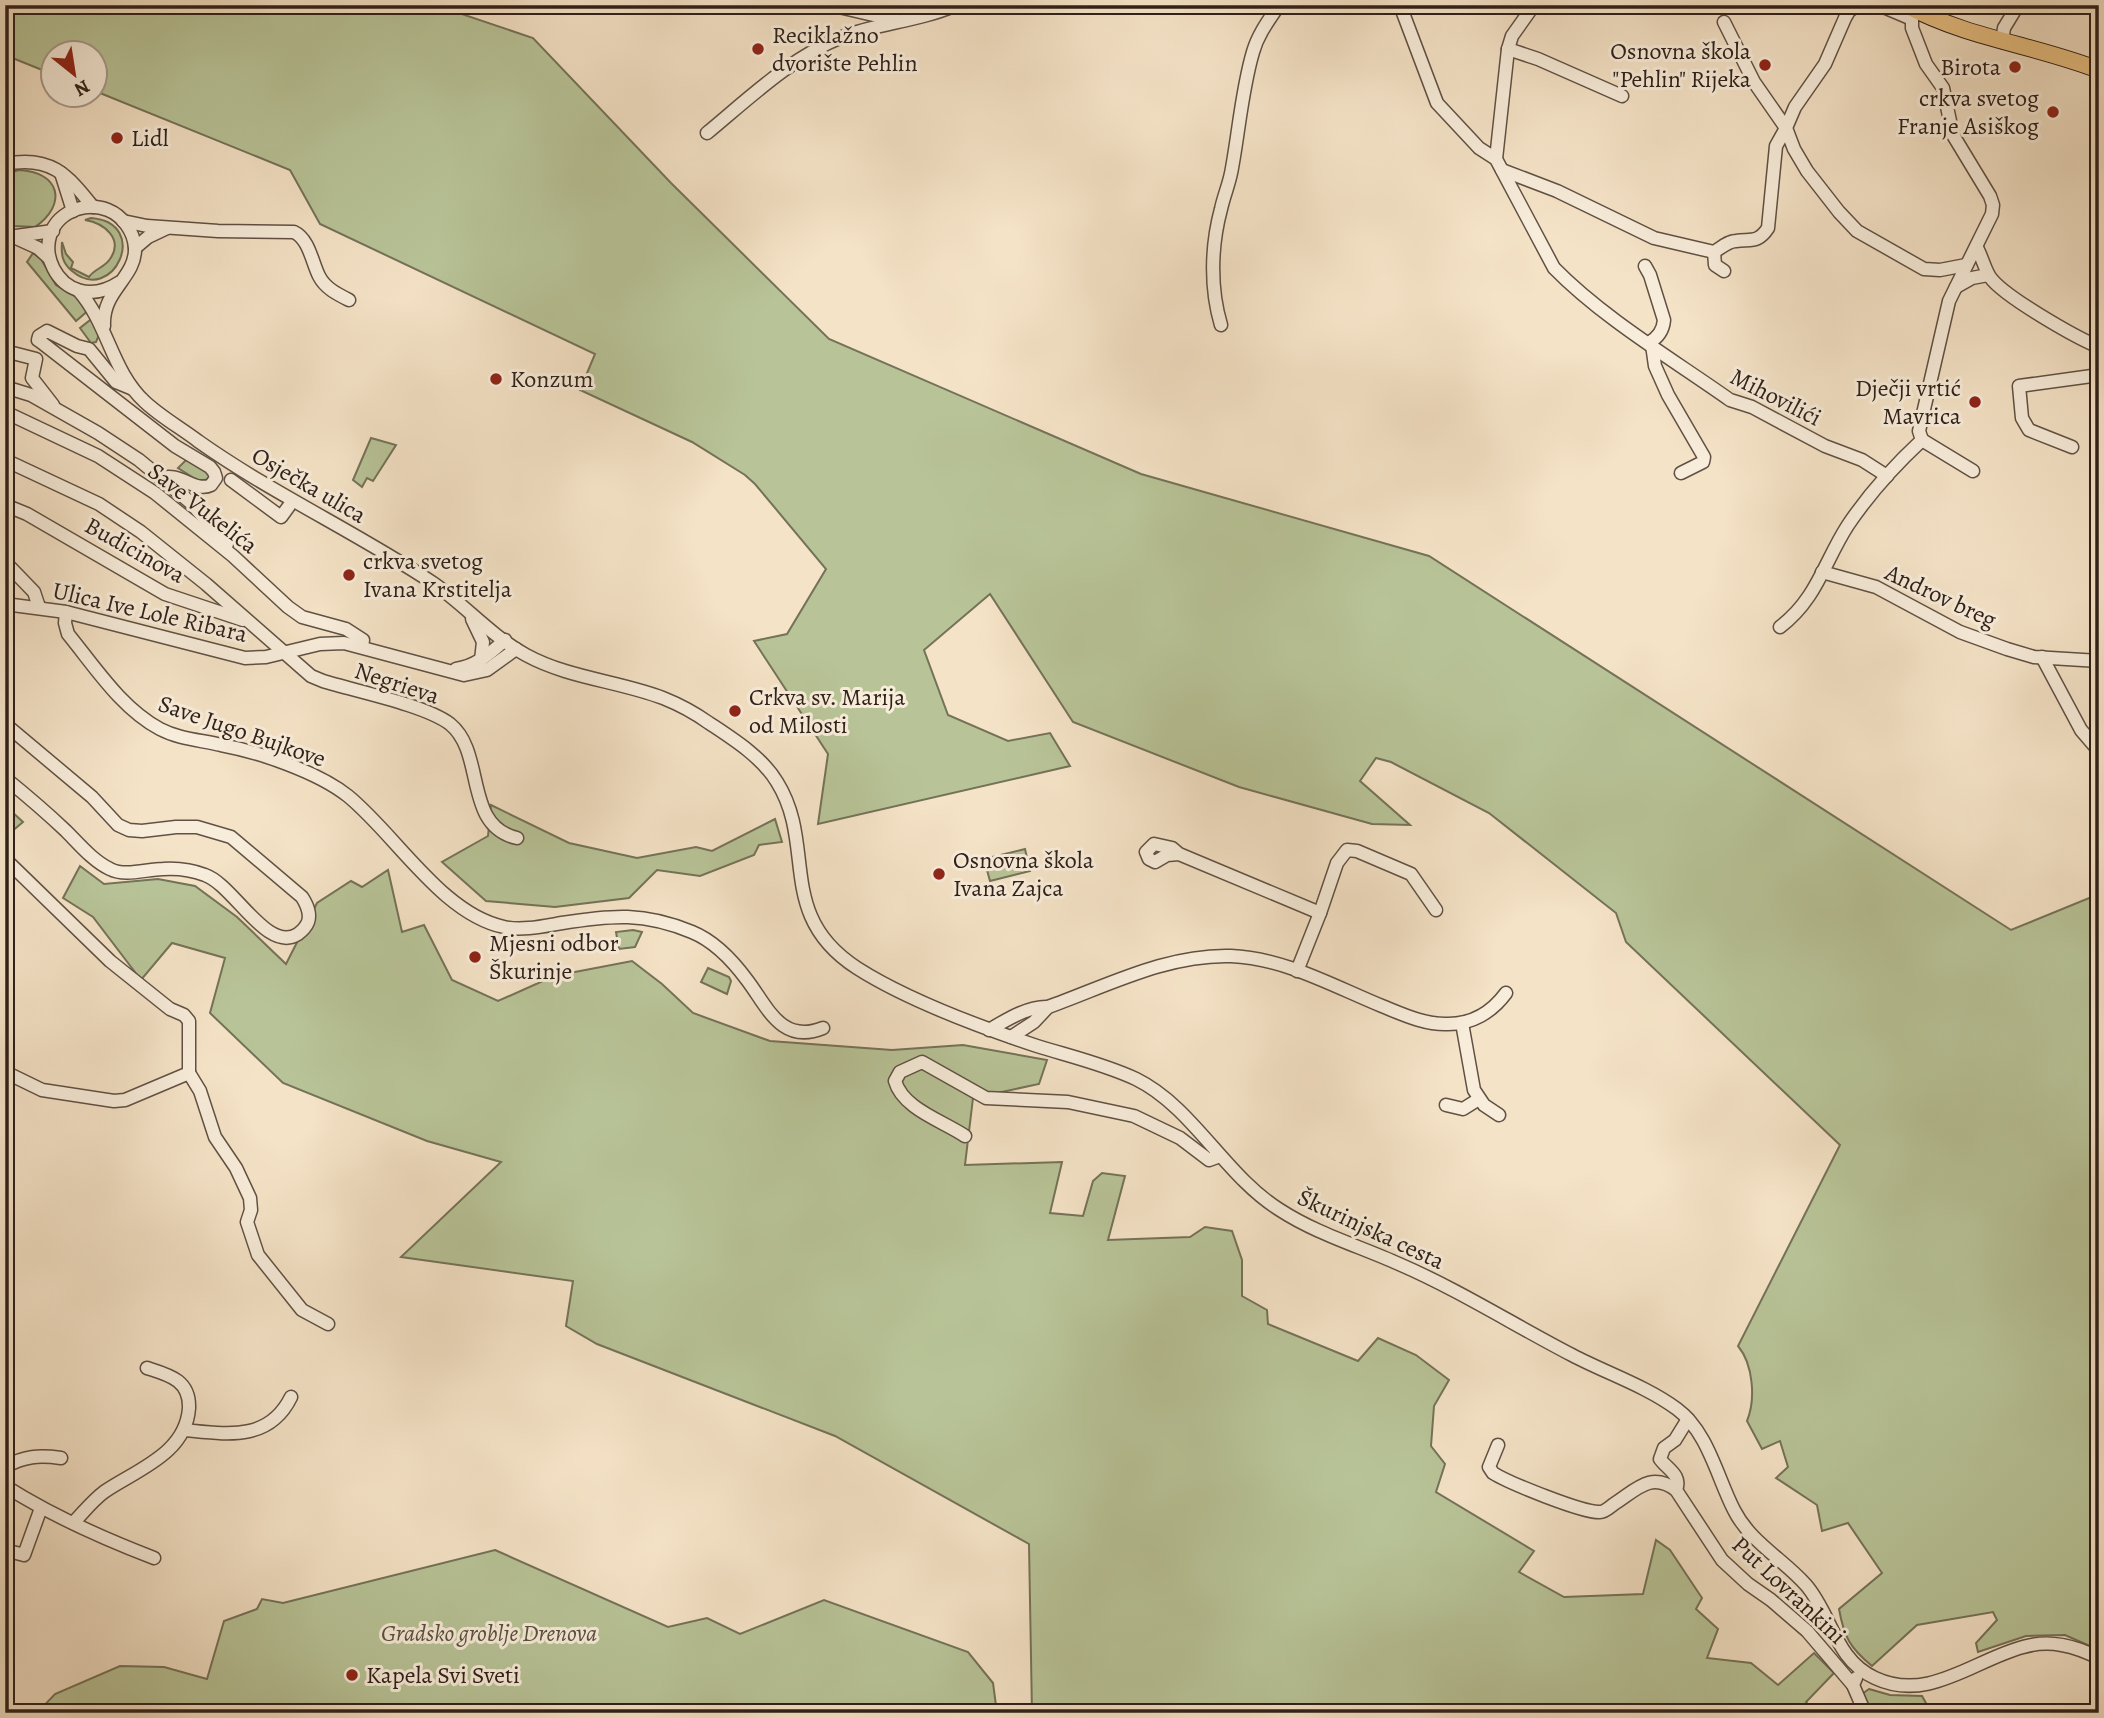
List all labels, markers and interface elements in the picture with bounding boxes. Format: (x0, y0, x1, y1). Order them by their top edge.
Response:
place label: Reciklažno dvorište Pehlin (772, 19, 918, 79)
place label: Osnovna škola "Pehlin" Rijeka (1610, 35, 1752, 95)
north arrow (38, 38, 108, 108)
marker: Reciklažno dvorište Pehlin (750, 41, 766, 57)
place label: Birota (1940, 51, 2002, 83)
marker: Osnovna škola "Pehlin" Rijeka (1757, 57, 1773, 73)
marker: Birota (2007, 59, 2023, 75)
text: N (69, 73, 94, 103)
place label: crkva svetog Franje Asiškog (1897, 82, 2039, 142)
marker: crkva svetog Franje Asiškog (2045, 104, 2061, 120)
place label: Lidl (131, 122, 169, 154)
marker: Lidl (109, 130, 125, 146)
street label: Mihovilići (1725, 360, 1827, 434)
place label: Konzum (510, 363, 593, 395)
marker: Konzum (488, 371, 504, 387)
place label: Dječji vrtić Mavrica (1855, 372, 1962, 432)
marker: Dječji vrtić Mavrica (1967, 394, 1983, 410)
street label: Osječka ulica (246, 439, 373, 531)
street label: Save Vukelića (141, 455, 265, 562)
street label: Budicinova (79, 509, 192, 591)
place label: crkva svetog Ivana Krstitelja (363, 545, 513, 605)
street label: Androv breg (1879, 556, 2002, 636)
marker: crkva svetog Ivana Krstitelja (341, 567, 357, 583)
street label: Ulica Ive Lole Ribara (50, 574, 251, 650)
street label: Negrieva (350, 654, 444, 712)
place label: Crkva sv. Marija od Milosti (749, 681, 906, 741)
street label: Save Jugo Bujkove (154, 687, 330, 775)
marker: Crkva sv. Marija od Milosti (727, 703, 743, 719)
place label: Osnovna škola Ivana Zajca (953, 844, 1095, 904)
marker: Osnovna škola Ivana Zajca (931, 866, 947, 882)
place label: Mjesni odbor Škurinje (489, 927, 619, 987)
marker: Mjesni odbor Škurinje (467, 949, 483, 965)
street label: Škurinjska cesta (1292, 1181, 1450, 1277)
street label: Put Lovrankini (1725, 1529, 1853, 1651)
park label: Gradsko groblje Drenova (381, 1617, 597, 1649)
place label: Kapela Svi Sveti (366, 1659, 520, 1691)
marker: Kapela Svi Sveti (344, 1667, 360, 1683)

